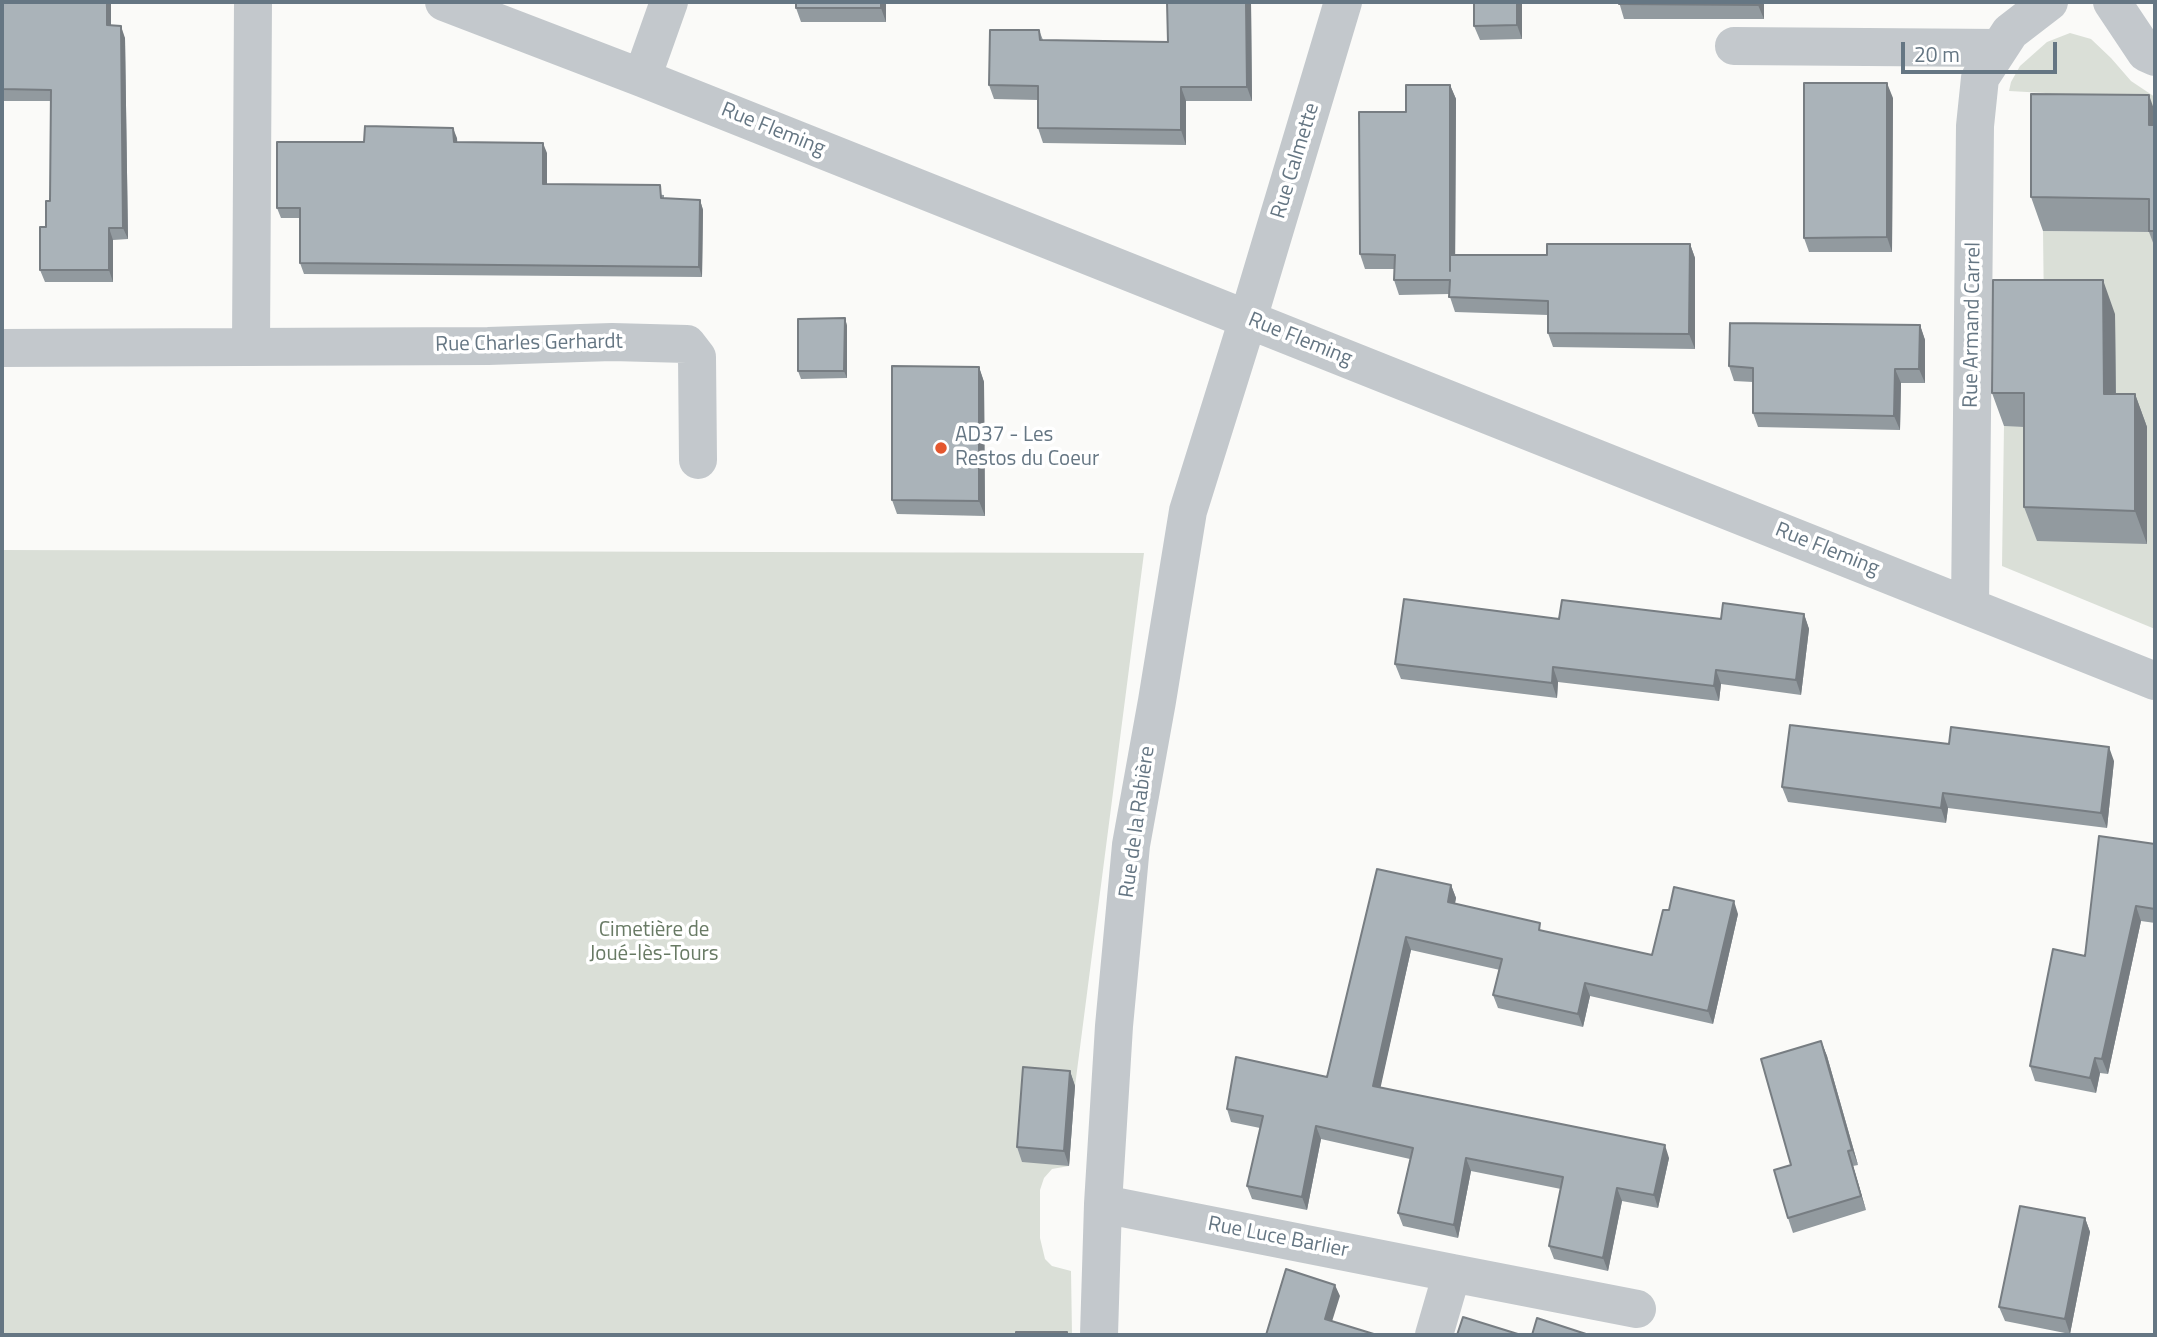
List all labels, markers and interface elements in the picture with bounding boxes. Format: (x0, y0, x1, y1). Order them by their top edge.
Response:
scale bar (1905, 28, 2061, 72)
text: 20 m (1914, 38, 1960, 70)
street label: Rue Fleming (717, 98, 829, 162)
street label: Rue Calmette (1266, 100, 1326, 222)
street label: Rue Armand Carrel (1959, 242, 1987, 408)
street label: Rue Fleming (1244, 308, 1356, 372)
street label: Rue Charles Gerhardt (435, 330, 623, 358)
place label: AD37 - Les Restos du Coeur (955, 423, 1099, 473)
marker: AD37 - Les Restos du Coeur (933, 440, 949, 456)
street label: Rue Fleming (1771, 518, 1883, 582)
street label: Rue de la Rabière (1115, 745, 1161, 899)
park label: Cimetière de Joué-lès-Tours (589, 918, 719, 968)
street label: Rue Luce Barlier (1206, 1212, 1350, 1264)

